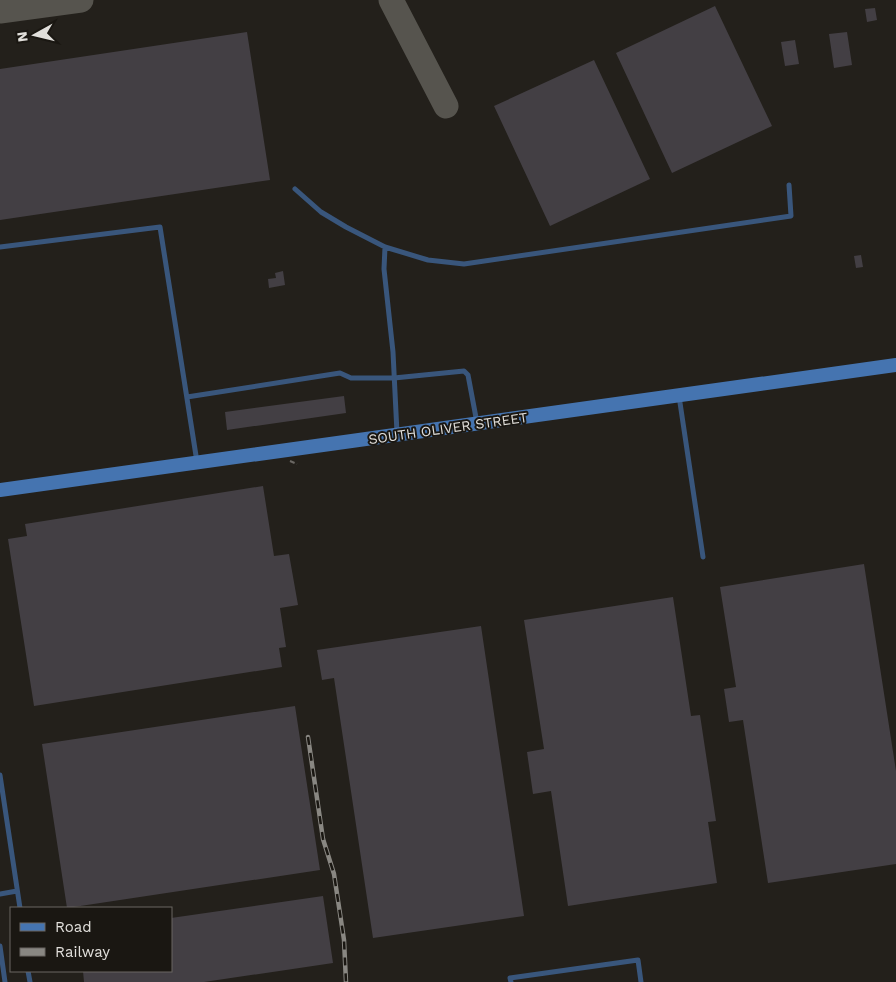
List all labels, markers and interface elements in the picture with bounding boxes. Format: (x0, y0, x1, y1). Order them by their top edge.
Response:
north arrow (10, 10, 60, 60)
text: N (13, 31, 31, 43)
street label: SOUTH OLIVER STREET (367, 409, 529, 447)
legend (10, 907, 172, 972)
text: Road (55, 918, 92, 936)
text: Railway (55, 943, 110, 961)

